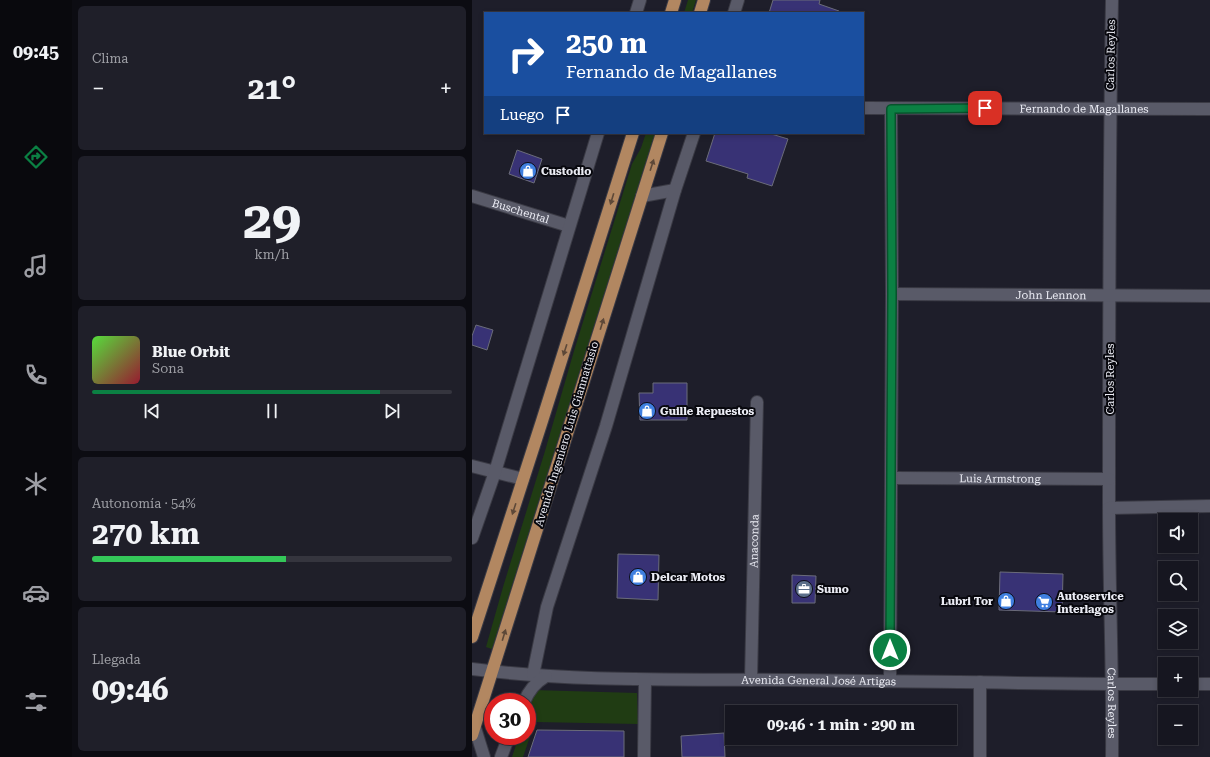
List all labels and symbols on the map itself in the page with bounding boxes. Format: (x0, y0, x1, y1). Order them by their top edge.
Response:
street label: Carlos Reyles (1104, 19, 1118, 91)
pin (968, 91, 1002, 125)
street label: Fernando de Magallanes (1019, 102, 1149, 115)
one-way arrow (649, 158, 655, 170)
shop icon: Custodio (518, 161, 538, 181)
place label: Custodio (541, 165, 591, 178)
one-way arrow (608, 194, 614, 206)
street label: Buschental (491, 196, 551, 226)
street label: John Lennon (1016, 288, 1086, 302)
one-way arrow (599, 317, 605, 329)
street label: Avenida Ingeniero Luis Giannattasio (533, 340, 601, 528)
street label: Carlos Reyles (1104, 343, 1117, 415)
one-way arrow (562, 344, 568, 356)
shop icon: Guille Repuestos (637, 401, 657, 421)
place label: Guille Repuestos (660, 405, 755, 418)
street label: Luis Armstrong (959, 472, 1042, 485)
one-way arrow (511, 504, 517, 516)
street label: Anaconda (747, 514, 761, 568)
shop icon: Delcar Motos (628, 567, 648, 587)
place label: Delcar Motos (651, 571, 726, 584)
office icon: Sumo (794, 579, 814, 599)
place label: Sumo (817, 583, 849, 596)
place label: Autoservice Interlagos (1057, 590, 1124, 616)
shop icon: Lubri Tor (996, 591, 1016, 611)
supermarket icon: Autoservice Interlagos (1034, 592, 1054, 612)
place label: Lubri Tor (941, 595, 993, 608)
one-way arrow (501, 628, 507, 640)
position arrow (869, 629, 911, 671)
street label: Carlos Reyles (1105, 667, 1119, 739)
street label: Avenida General José Artigas (741, 673, 896, 688)
speed limit sign: 30 (484, 693, 536, 745)

